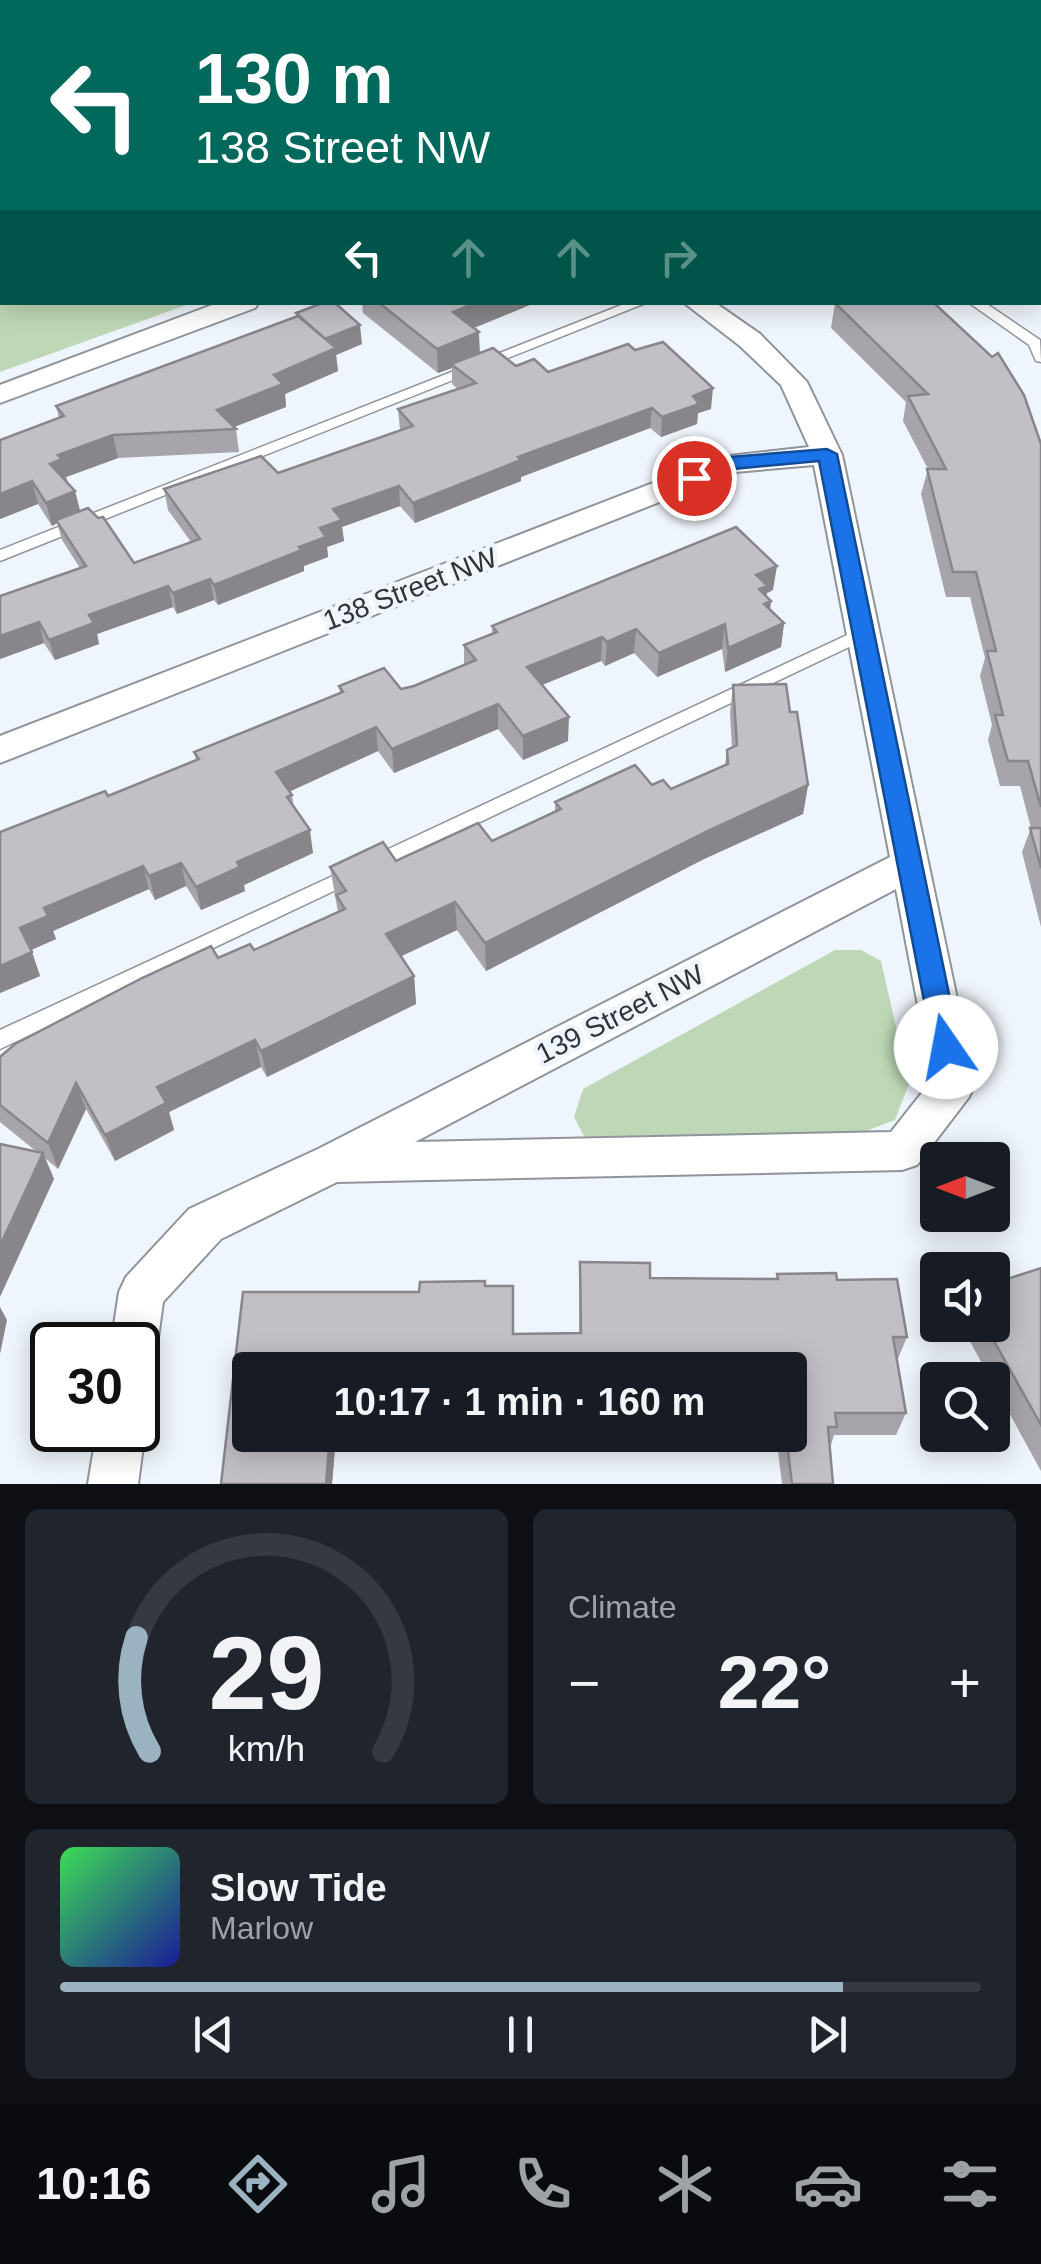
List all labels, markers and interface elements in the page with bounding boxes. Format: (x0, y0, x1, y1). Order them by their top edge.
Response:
icon: left (30, 40, 160, 170)
text: 130 m (195, 40, 393, 118)
text: 138 Street NW (195, 122, 490, 173)
icon: left (336, 230, 391, 285)
icon: ahead (441, 230, 496, 285)
icon: ahead (546, 230, 601, 285)
icon: right (651, 230, 706, 285)
pin (652, 436, 737, 521)
icon: arrive (667, 451, 722, 506)
street label: 138 Street NW (319, 541, 502, 636)
street label: 139 Street NW (531, 958, 709, 1069)
position arrow (894, 995, 998, 1099)
north arrow (920, 1142, 1010, 1232)
map controls (920, 1142, 1010, 1452)
button: sound (920, 1252, 1010, 1342)
speed limit sign: 30 (30, 1322, 160, 1452)
button: search (920, 1362, 1010, 1452)
text: 10:17 · 1 min · 160 m (334, 1381, 705, 1423)
text: Climate (568, 1589, 676, 1625)
text: 29 (209, 1615, 324, 1731)
text: 22° (718, 1640, 831, 1724)
text: − (568, 1652, 600, 1714)
text: + (949, 1652, 981, 1714)
text: km/h (228, 1729, 305, 1769)
text: Slow Tide (210, 1867, 387, 1909)
text: Marlow (210, 1910, 313, 1946)
icon: previous (186, 2007, 241, 2062)
icon: pause (493, 2007, 548, 2062)
icon: next (800, 2007, 855, 2062)
icon: directions (223, 2149, 293, 2219)
icon: music (366, 2149, 436, 2219)
icon: phone (508, 2149, 578, 2219)
icon: climate (650, 2149, 720, 2219)
icon: car (793, 2149, 863, 2219)
icon: filters (935, 2149, 1005, 2219)
text: 10:16 (36, 2158, 151, 2209)

